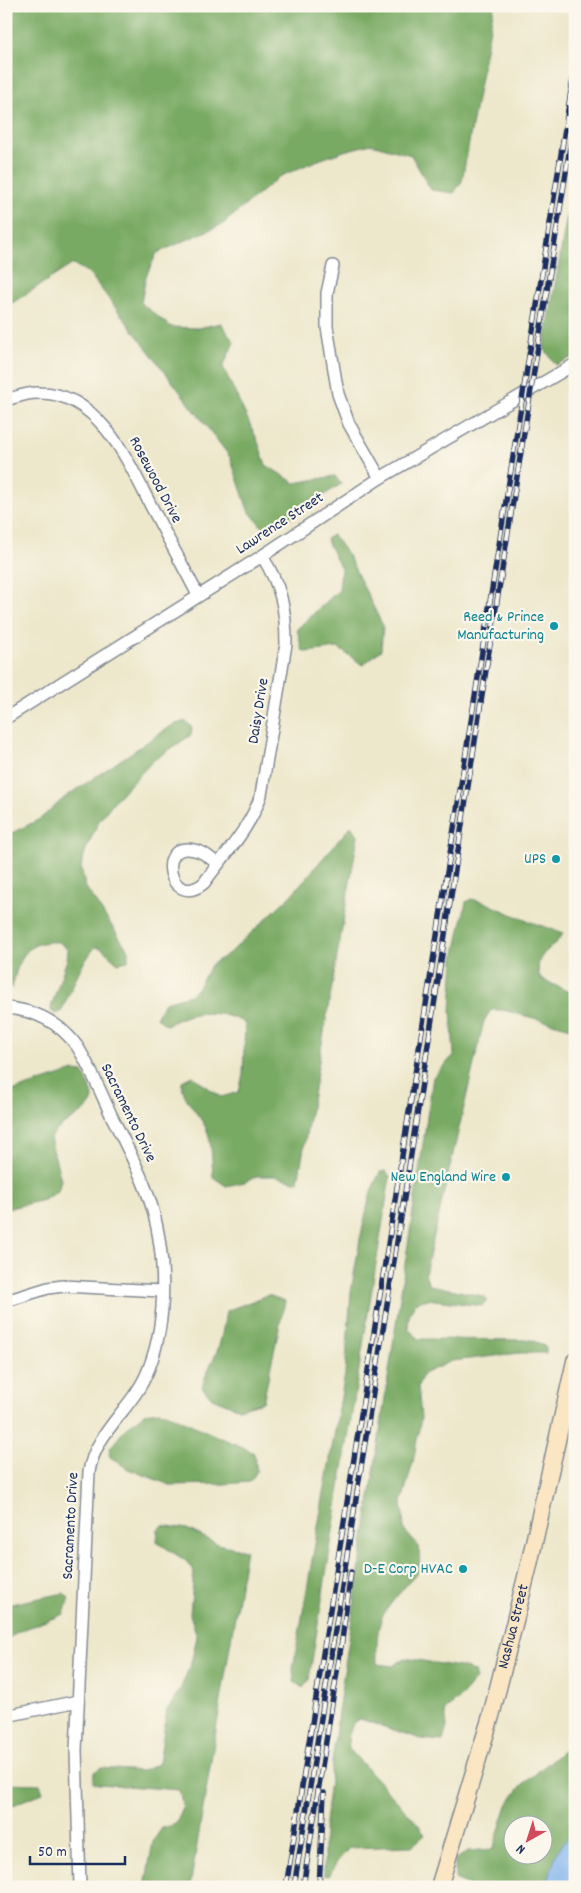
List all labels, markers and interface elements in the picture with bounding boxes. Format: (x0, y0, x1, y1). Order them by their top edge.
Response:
street label: Rosewood Drive (122, 433, 188, 527)
street label: Lawrence Street (231, 487, 329, 561)
place label: Reed & Prince Manufacturing (457, 606, 544, 647)
marker: Reed & Prince Manufacturing (548, 620, 560, 632)
street label: Daisy Drive (242, 676, 276, 746)
place label: UPS (524, 848, 546, 871)
marker: UPS (550, 853, 562, 865)
street label: Sacramento Drive (94, 1060, 162, 1166)
place label: New England Wire (390, 1166, 496, 1189)
marker: New England Wire (500, 1171, 512, 1183)
street label: Sacramento Drive (57, 1472, 85, 1580)
place label: D-E Corp HVAC (364, 1558, 453, 1581)
marker: D-E Corp HVAC (457, 1563, 469, 1575)
street label: Nashua Street (492, 1582, 535, 1671)
north arrow (504, 1816, 554, 1866)
scale bar (30, 1833, 125, 1865)
text: N (512, 1839, 530, 1858)
text: 50 m (38, 1842, 67, 1864)

